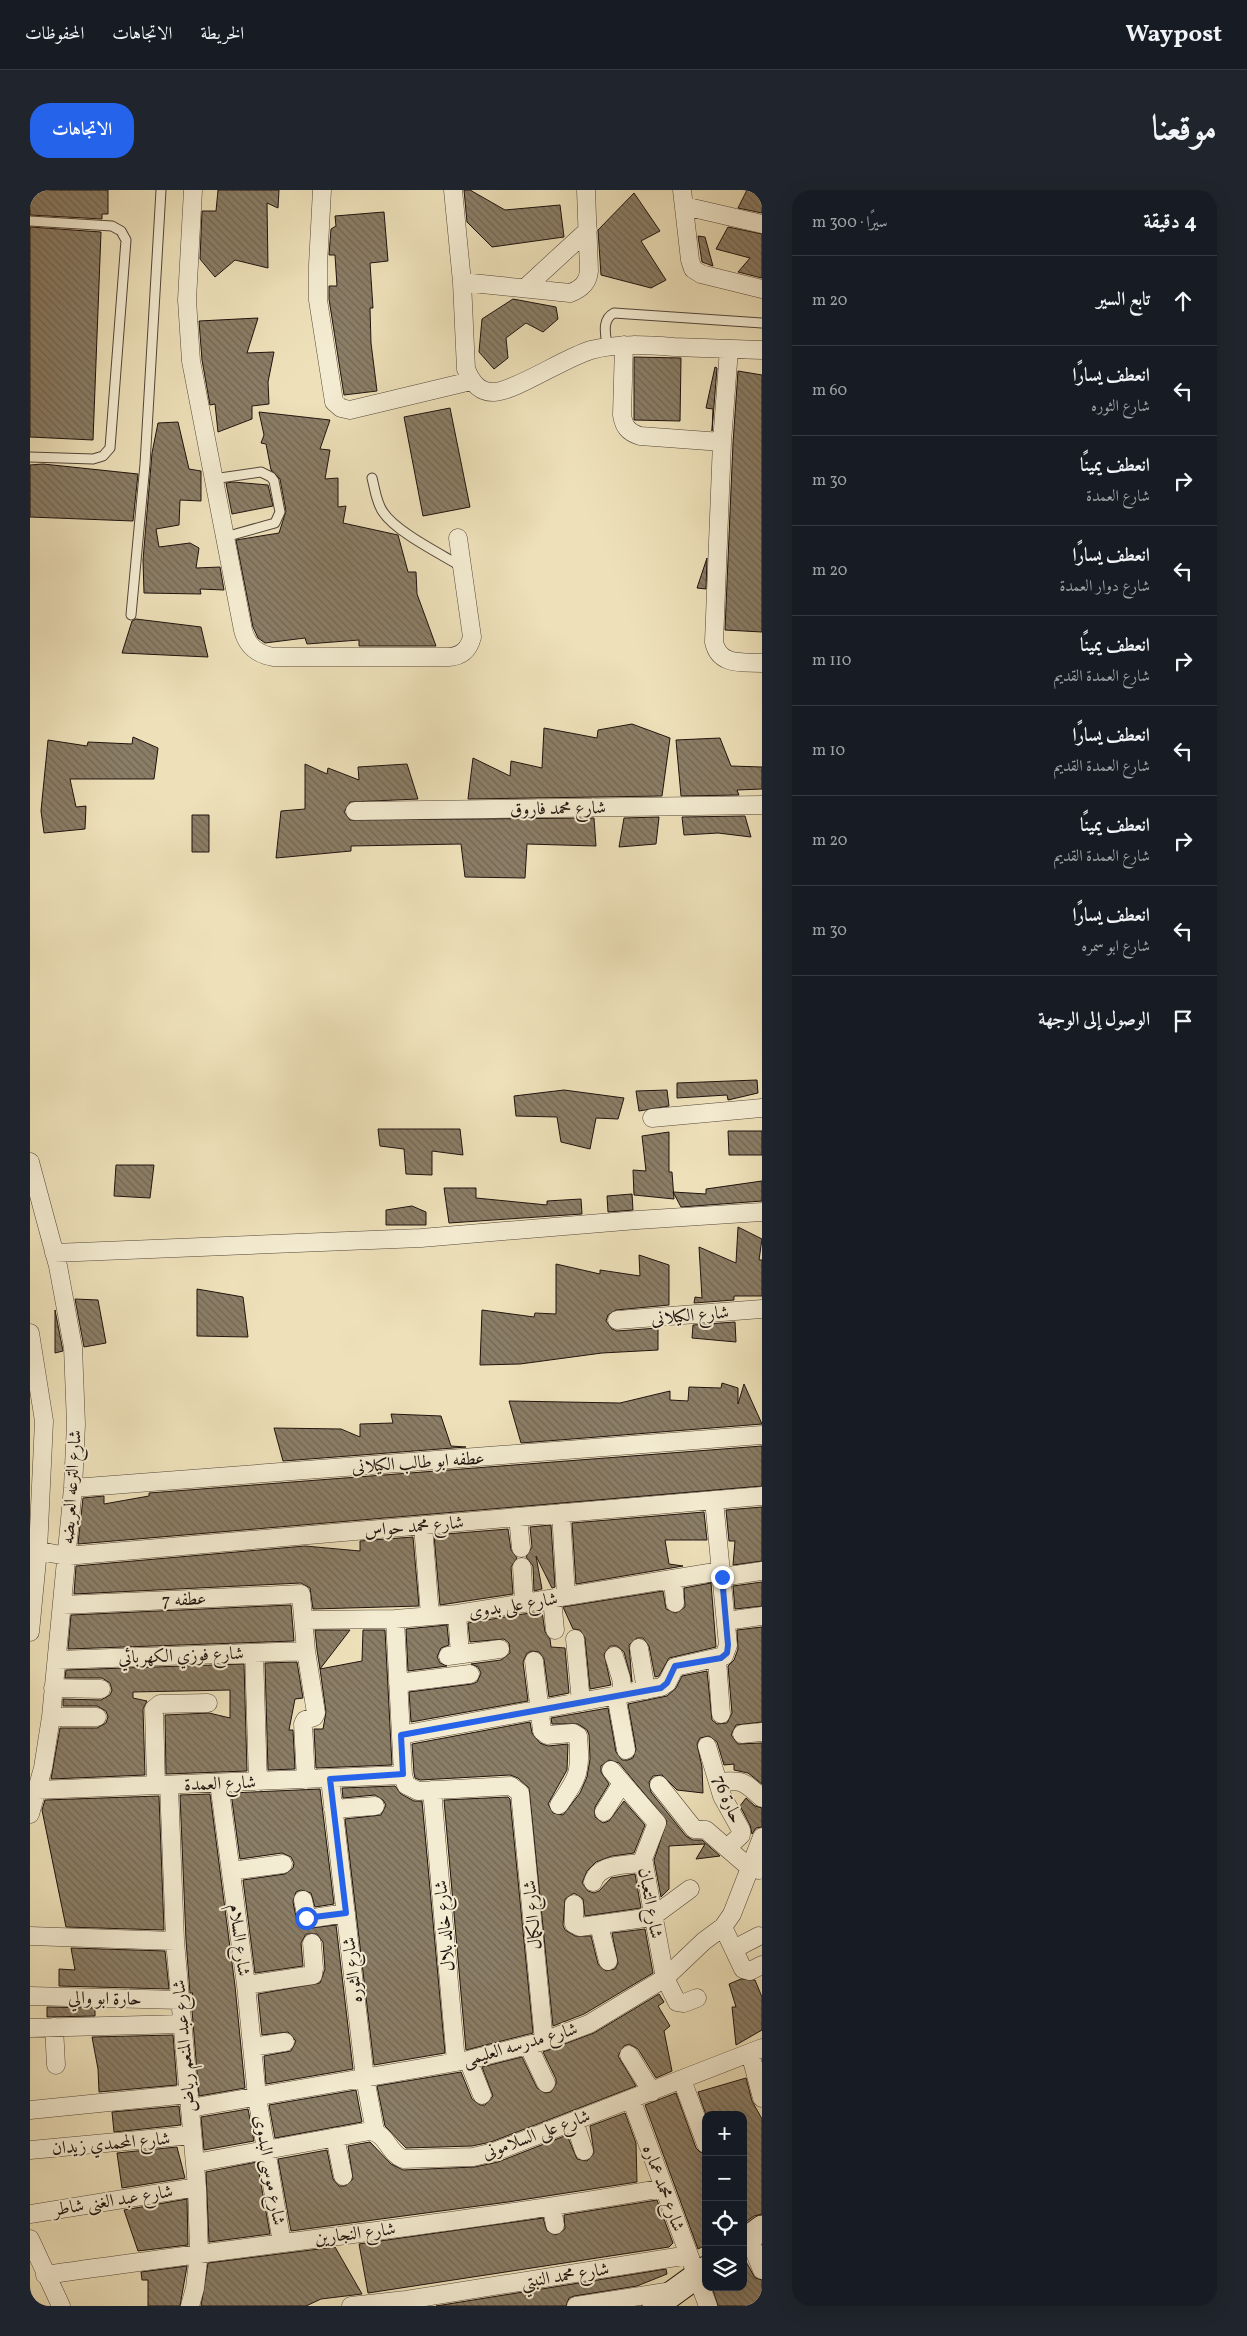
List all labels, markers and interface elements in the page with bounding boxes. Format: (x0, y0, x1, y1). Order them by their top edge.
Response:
text: Waypost (1125, 18, 1222, 52)
text: المحفوظات (25, 22, 84, 47)
text: الاتجاهات (112, 22, 172, 47)
text: الخريطة (200, 22, 244, 47)
button: الاتجاهات (30, 103, 134, 158)
text: موقعنا (1152, 106, 1217, 154)
text: 4 دقيقة (1143, 208, 1197, 237)
text: سيرًا · 300 m (812, 212, 888, 234)
text: تابع السير (1097, 287, 1150, 313)
icon: ahead (1169, 287, 1197, 315)
text: 20 m (812, 290, 847, 312)
text: انعطف يسارًا (1072, 363, 1150, 389)
icon: left (1169, 377, 1197, 405)
text: 60 m (812, 380, 847, 402)
text: شارع الثوره (1091, 396, 1150, 418)
text: انعطف يمينًا (1080, 453, 1150, 479)
icon: right (1169, 467, 1197, 495)
text: 30 m (812, 470, 847, 492)
text: شارع العمدة (1086, 486, 1150, 508)
text: انعطف يسارًا (1072, 543, 1150, 569)
icon: left (1169, 557, 1197, 585)
text: 20 m (812, 560, 847, 582)
text: شارع دوار العمدة (1059, 576, 1150, 598)
text: انعطف يمينًا (1080, 633, 1150, 659)
icon: right (1169, 647, 1197, 675)
text: 110 m (812, 650, 851, 672)
text: شارع العمدة القديم (1053, 666, 1150, 688)
text: انعطف يسارًا (1072, 723, 1150, 749)
icon: left (1169, 737, 1197, 765)
text: 10 m (812, 740, 845, 762)
text: شارع العمدة القديم (1053, 756, 1150, 778)
street label: شارع محمد فاروق (510, 796, 606, 824)
text: انعطف يمينًا (1080, 813, 1150, 839)
icon: right (1169, 827, 1197, 855)
text: 20 m (812, 830, 847, 852)
text: شارع العمدة القديم (1053, 846, 1150, 868)
text: انعطف يسارًا (1072, 903, 1150, 929)
icon: left (1169, 917, 1197, 945)
text: 30 m (812, 920, 847, 942)
text: شارع ابو سمره (1081, 936, 1150, 958)
text: الوصول إلى الوجهة (1038, 1007, 1150, 1033)
icon: arrive (1169, 1007, 1197, 1035)
street label: شارع الكيلانى (650, 1301, 730, 1333)
street label: شارع الترعه العريضه (56, 1429, 90, 1545)
street label: عطفه ابو طالب الكيلانى (351, 1446, 485, 1481)
street label: شارع محمد حواس (363, 1511, 465, 1545)
route end (711, 1566, 734, 1589)
street label: عطفه 7 (161, 1587, 207, 1614)
street label: شارع على بدوى (467, 1587, 560, 1627)
street label: شارع فوزي الكهربائي (118, 1642, 244, 1672)
street label: شارع العمدة (184, 1771, 256, 1799)
street label: حارة 76 (705, 1772, 748, 1828)
street label: شارع التعبان (630, 1866, 668, 1941)
street label: شارع خالد بلال (429, 1879, 463, 1973)
street label: شارع الكمال (518, 1879, 550, 1951)
street label: شارع السلام (220, 1903, 255, 1978)
route start (295, 1907, 318, 1930)
street label: شارع الثوره (337, 1935, 371, 2004)
street label: شارع عبد المنعم رياض (167, 1978, 207, 2113)
street label: حارة ابو والي (68, 1986, 142, 2014)
street label: شارع مدرسه العليمى (460, 2017, 581, 2075)
street label: شارع على السلامونى (479, 2104, 594, 2168)
map controls (702, 2111, 747, 2291)
button: + (702, 2111, 747, 2156)
street label: شارع موسى البدوى (246, 2113, 291, 2228)
street label: شارع المحمدي زيدان (51, 2127, 172, 2163)
street label: شارع محمد عماره (634, 2142, 690, 2236)
button: − (702, 2156, 747, 2201)
street label: شارع عبد الغنى شاطر (50, 2180, 175, 2225)
button: locate (702, 2201, 747, 2246)
street label: شارع النجارين (313, 2217, 397, 2253)
button: layers (702, 2246, 747, 2291)
street label: شارع محمد النبتي (519, 2257, 612, 2299)

